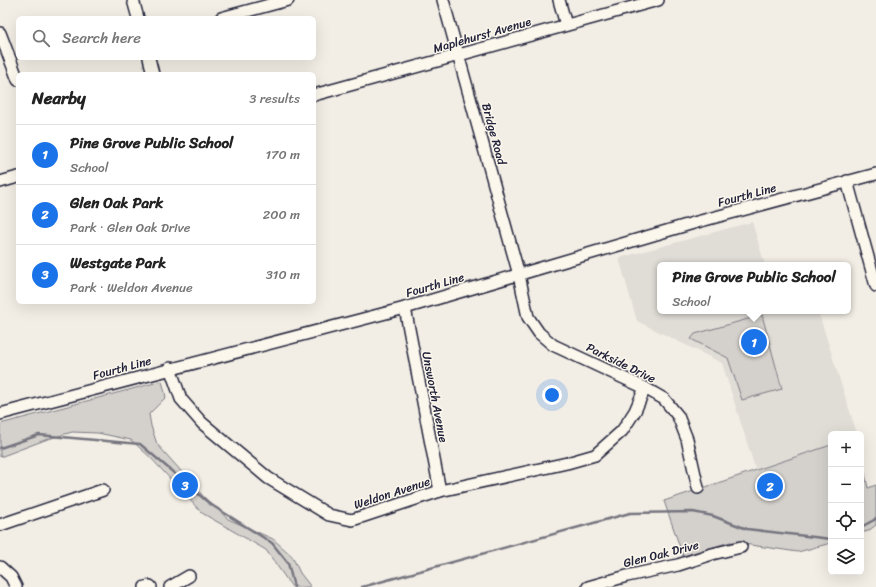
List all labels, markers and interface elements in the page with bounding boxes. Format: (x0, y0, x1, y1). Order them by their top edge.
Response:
street label: Maplehurst Avenue (430, 10, 534, 60)
search box (16, 16, 316, 60)
text: Search here (62, 25, 141, 51)
icon: search (30, 27, 52, 49)
text: Nearby (32, 83, 86, 113)
text: 3 results (249, 87, 300, 110)
street label: Bridge Road (475, 101, 513, 169)
text: Pine Grove Public School (70, 130, 233, 156)
text: 1 (42, 143, 48, 166)
text: 170 m (265, 143, 300, 166)
text: School (70, 156, 108, 179)
street label: Fourth Line (715, 177, 779, 213)
text: Glen Oak Park (70, 190, 163, 216)
text: 2 (41, 203, 49, 226)
text: 200 m (263, 203, 300, 226)
text: Park · Glen Oak Drive (70, 216, 190, 239)
text: Westgate Park (70, 250, 166, 276)
popup (657, 262, 851, 314)
text: 3 (41, 263, 49, 286)
text: 310 m (266, 263, 300, 286)
text: Pine Grove Public School (672, 264, 836, 290)
street label: Fourth Line (403, 266, 467, 304)
text: Park · Weldon Avenue (70, 276, 193, 299)
text: School (672, 290, 711, 313)
pin: 1 (741, 327, 767, 357)
street label: Parkside Drive (582, 337, 660, 389)
street label: Fourth Line (90, 350, 154, 386)
street label: Unsworth Avenue (415, 350, 455, 445)
your location (542, 385, 562, 405)
map controls (828, 431, 864, 575)
button: + (828, 431, 864, 467)
button: − (828, 467, 864, 503)
pin: 3 (172, 470, 198, 500)
street label: Weldon Avenue (351, 470, 433, 516)
pin: 2 (757, 471, 783, 501)
button: locate (828, 503, 864, 539)
street label: Glen Oak Drive (621, 534, 701, 574)
button: layers (828, 539, 864, 575)

